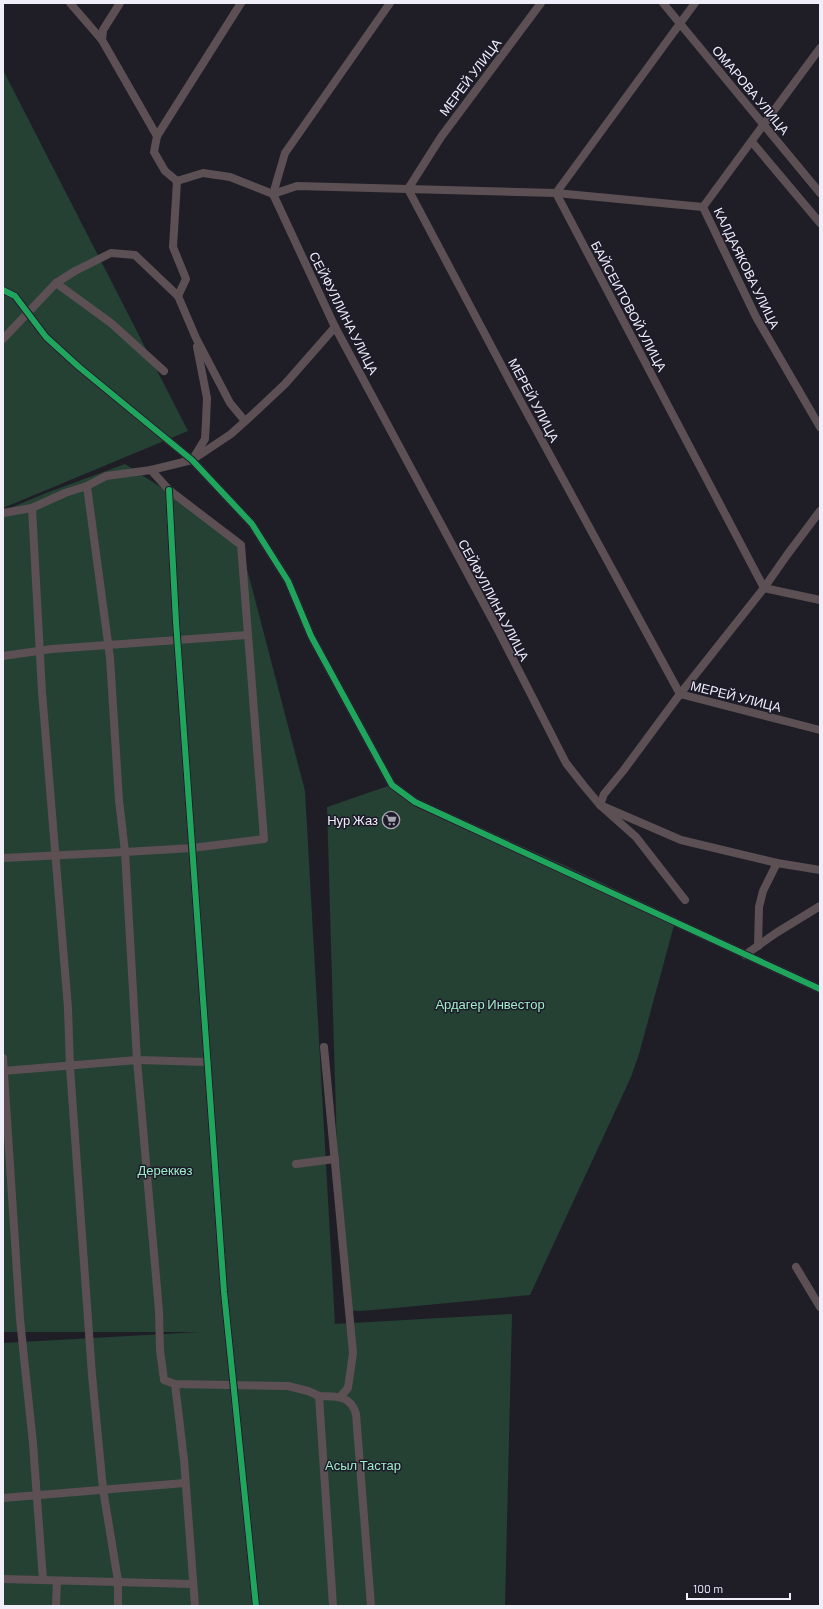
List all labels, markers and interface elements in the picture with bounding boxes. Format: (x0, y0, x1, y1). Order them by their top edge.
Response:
street label: МЕРЕЙ УЛИЦА (436, 35, 505, 119)
street label: ОМАРОВА УЛИЦА (709, 42, 793, 138)
street label: КАЛДАЯКОВА УЛИЦА (711, 205, 783, 332)
street label: БАЙСЕИТОВОЙ УЛИЦА (588, 238, 670, 374)
street label: СЕЙФУЛЛИНА УЛИЦА (306, 249, 382, 377)
street label: МЕРЕЙ УЛИЦА (505, 355, 563, 445)
street label: СЕЙФУЛЛИНА УЛИЦА (455, 536, 533, 664)
street label: МЕРЕЙ УЛИЦА (689, 677, 783, 715)
supermarket icon: Нур Жаз (381, 810, 401, 830)
place label: Нур Жаз (327, 812, 378, 828)
park label: Ардагер Инвестор (435, 996, 545, 1012)
park label: Дереккөз (137, 1162, 193, 1178)
park label: Асыл Тастар (325, 1457, 401, 1473)
scale bar (687, 1575, 790, 1601)
text: 100 m (693, 1581, 723, 1595)

